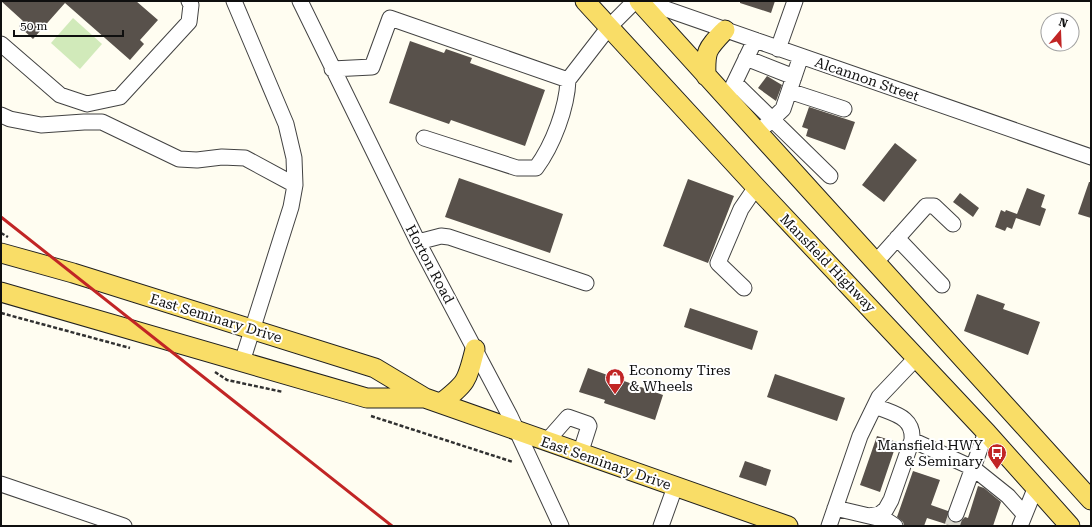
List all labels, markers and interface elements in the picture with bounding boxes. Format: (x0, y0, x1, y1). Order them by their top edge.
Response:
scale bar (14, 12, 123, 38)
north arrow (1040, 12, 1080, 52)
text: N (1057, 15, 1070, 31)
text: 50 m (20, 19, 47, 33)
street label: Alcannon Street (813, 54, 921, 104)
street label: Mansfield Highway (777, 211, 879, 316)
street label: Horton Road (403, 222, 457, 306)
street label: East Seminary Drive (148, 290, 284, 346)
place label: Economy Tires & Wheels (629, 362, 731, 394)
shop icon: Economy Tires & Wheels (604, 367, 626, 395)
street label: East Seminary Drive (539, 433, 674, 493)
place label: Mansfield HWY & Seminary (877, 437, 984, 469)
bus stop icon: Mansfield HWY & Seminary (986, 442, 1008, 470)

